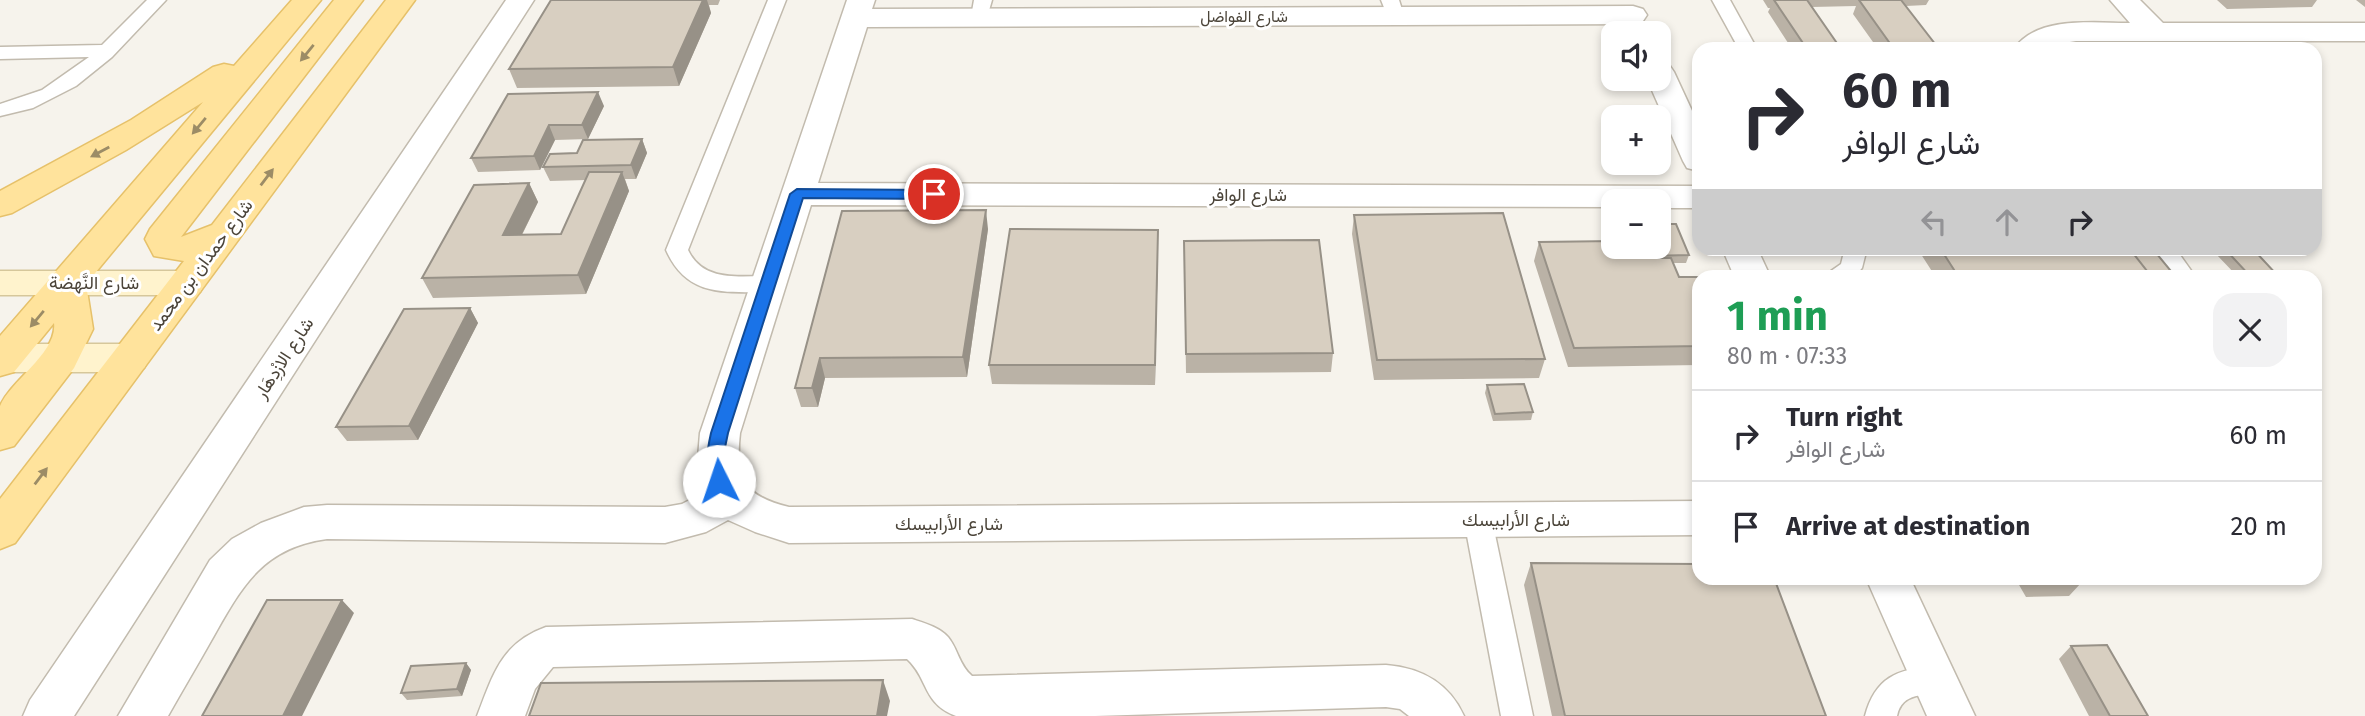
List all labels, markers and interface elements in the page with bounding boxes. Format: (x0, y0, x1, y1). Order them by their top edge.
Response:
street label: شارع الفواضل (1200, 7, 1288, 28)
map controls (1601, 21, 1671, 259)
button: sound (1601, 21, 1671, 91)
one-way arrow (299, 44, 314, 62)
text: 60 m (1842, 61, 1951, 120)
icon: right (1727, 70, 1818, 161)
button: + (1601, 105, 1671, 175)
one-way arrow (192, 118, 207, 135)
text: شارع الوافر (1842, 124, 1980, 162)
one-way arrow (90, 146, 110, 157)
pin (904, 164, 964, 224)
one-way arrow (260, 168, 274, 187)
icon: arrive (915, 175, 953, 213)
street label: شارع الوافر (1208, 184, 1287, 207)
button: − (1601, 189, 1671, 259)
street label: شارع حمدان بن محمد (144, 195, 258, 336)
icon: left (1915, 203, 1953, 241)
icon: ahead (1988, 203, 2026, 241)
icon: right (2061, 203, 2099, 241)
street label: شارع النَّهضة (49, 272, 139, 295)
text: 1 min (1727, 291, 1828, 341)
button: close (2213, 293, 2287, 367)
one-way arrow (29, 310, 45, 328)
street label: شارع الازْدِهَار (249, 313, 319, 404)
text: 80 m · 07:33 (1727, 342, 1847, 370)
text: Turn right (1786, 402, 1903, 433)
icon: right (1727, 417, 1765, 455)
text: 60 m (2229, 420, 2287, 451)
text: شارع الوافر (1786, 435, 1885, 463)
position arrow (682, 444, 756, 518)
one-way arrow (34, 467, 48, 485)
icon: arrive (1727, 508, 1765, 546)
street label: شارع الأرابيسك (1462, 509, 1570, 532)
text: Arrive at destination (1786, 511, 2030, 542)
text: 20 m (2230, 511, 2287, 542)
street label: شارع الأرابيسك (895, 513, 1003, 536)

